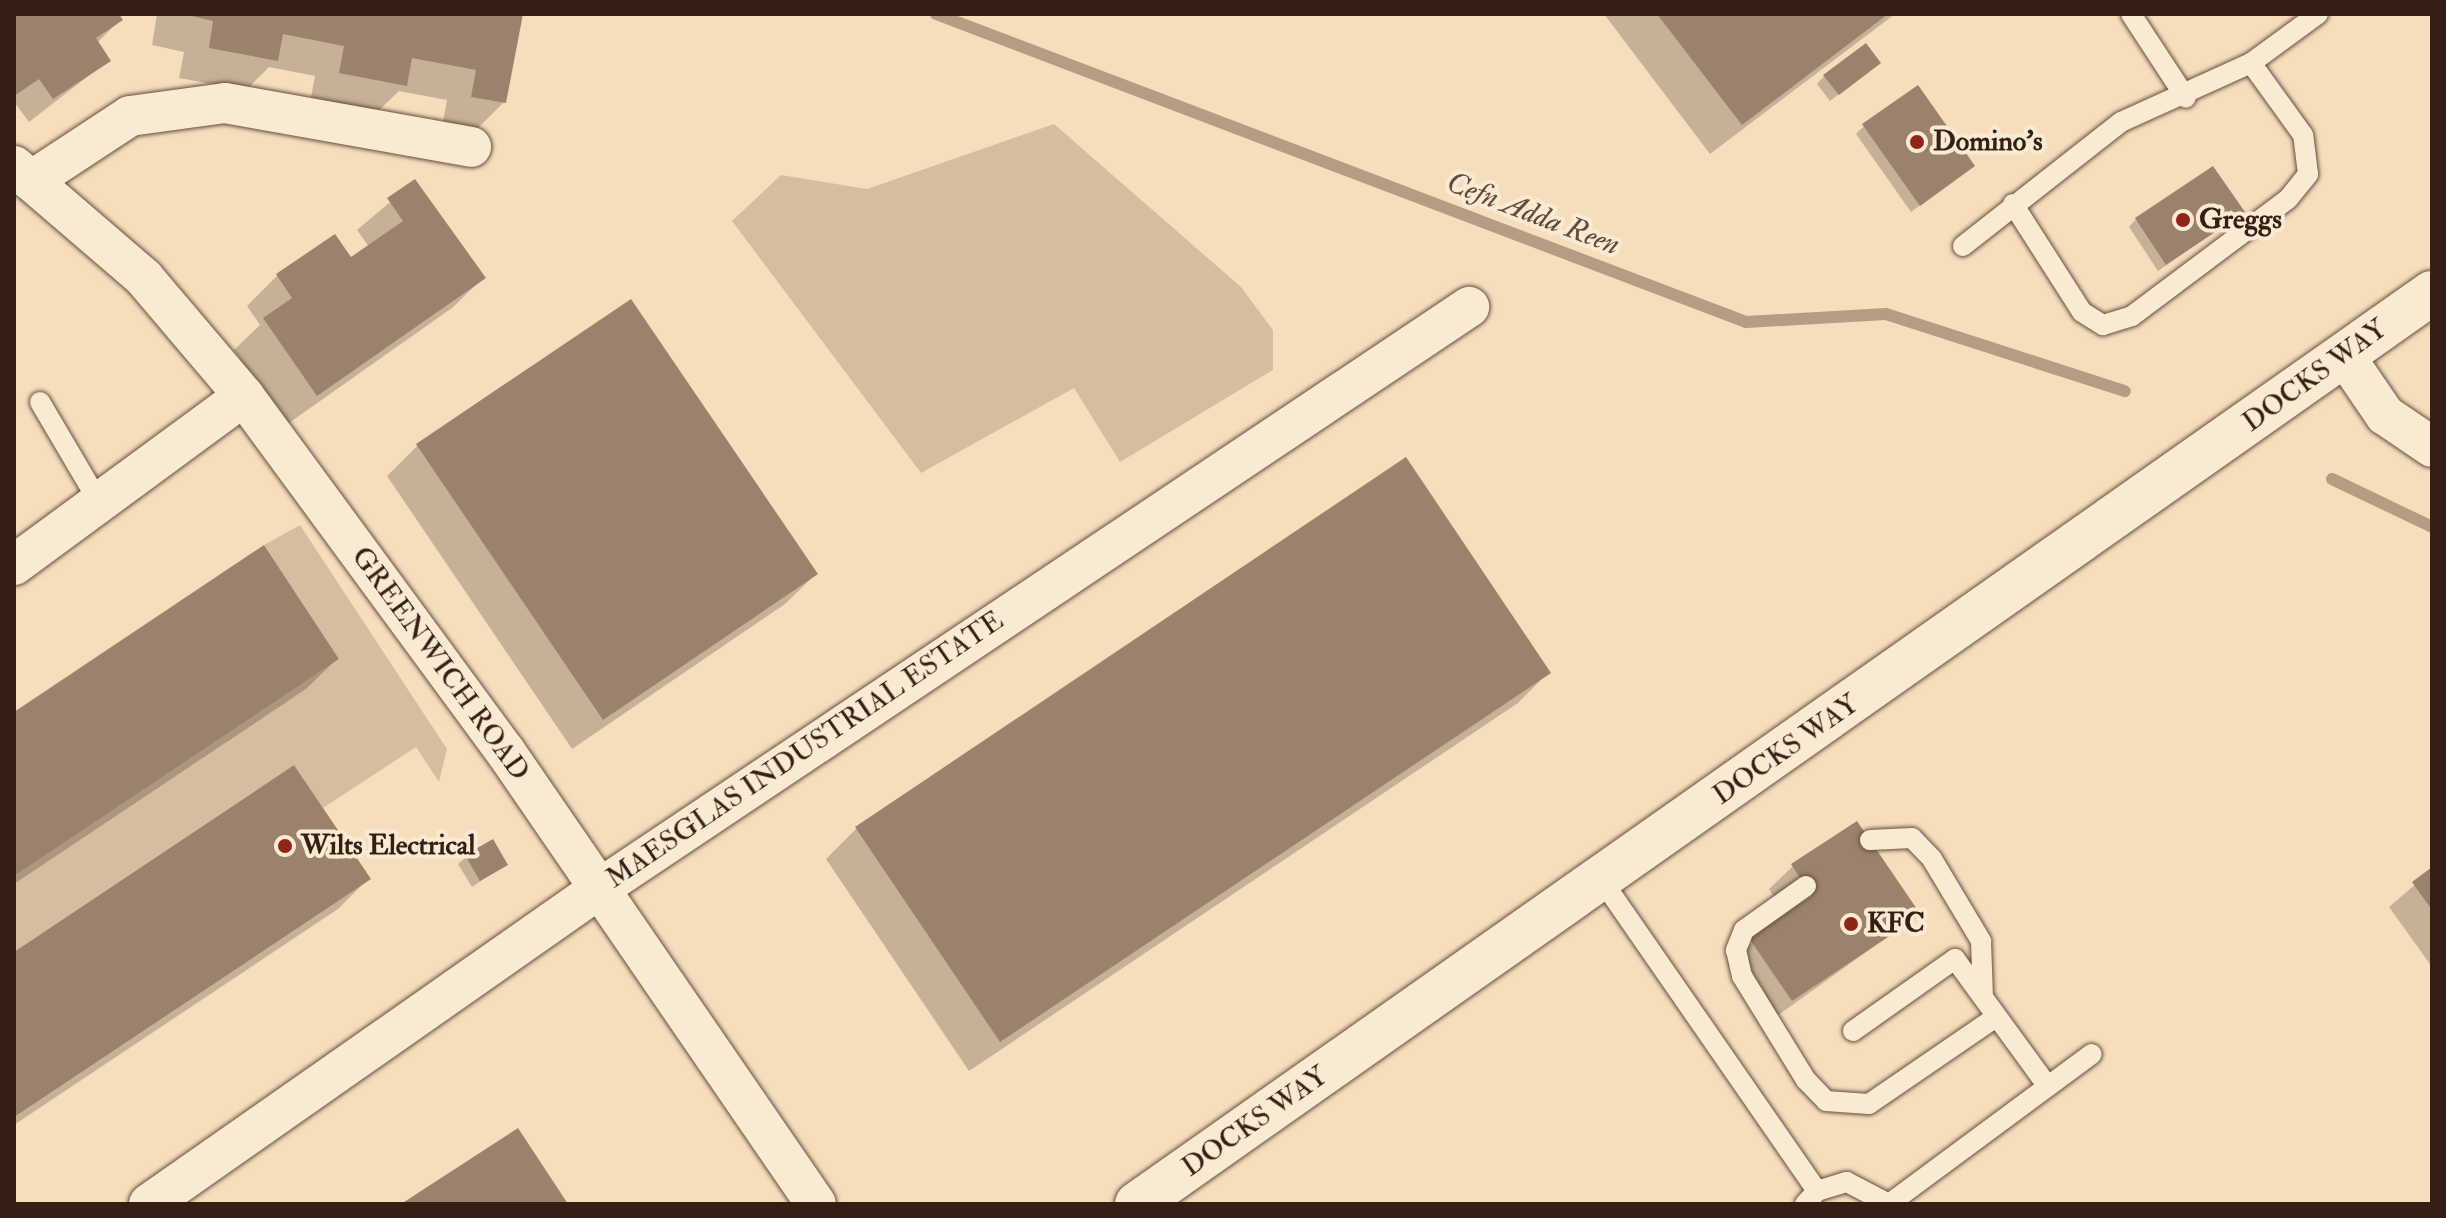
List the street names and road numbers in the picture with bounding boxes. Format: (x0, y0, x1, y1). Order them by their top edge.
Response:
street label: DOCKS WAY (2236, 312, 2394, 440)
street label: GREENWICH ROAD (344, 541, 536, 787)
street label: MAESGLAS INDUSTRIAL ESTATE (600, 604, 1010, 896)
street label: DOCKS WAY (1707, 687, 1865, 813)
street label: DOCKS WAY (1176, 1059, 1334, 1185)

